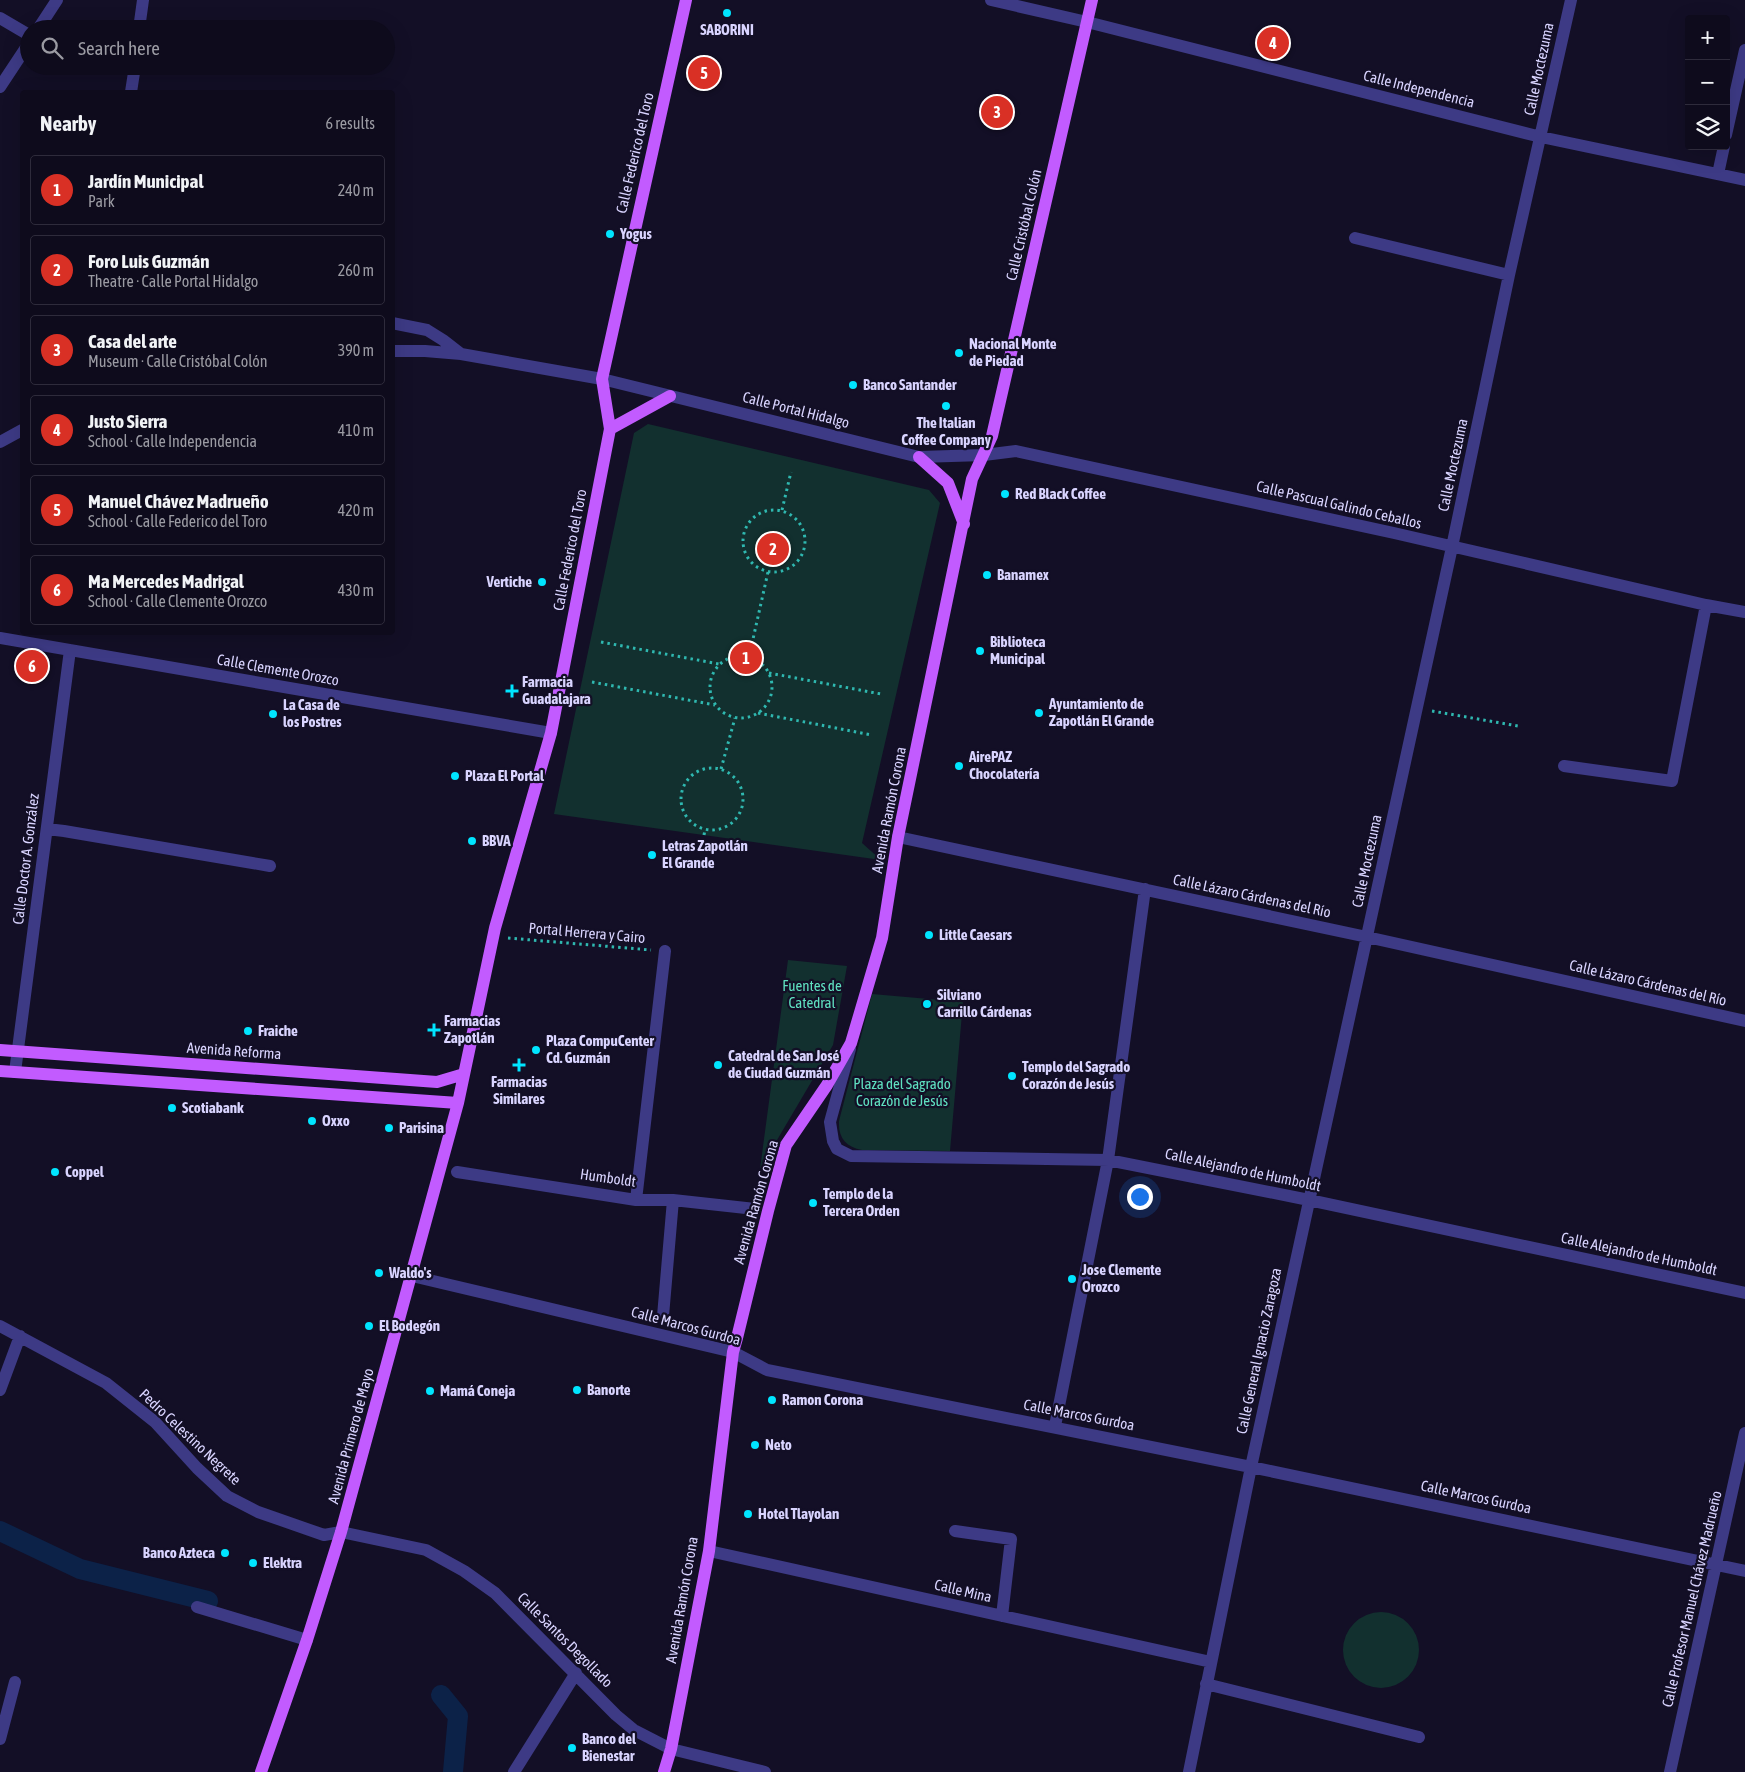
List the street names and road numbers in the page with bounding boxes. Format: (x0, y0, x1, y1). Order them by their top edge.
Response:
street label: Calle Moctezuma (1520, 21, 1557, 117)
street label: Calle Independencia (1362, 67, 1476, 111)
street label: Calle Federico del Toro (612, 91, 657, 215)
street label: Calle Cristóbal Colón (1002, 168, 1045, 282)
street label: Calle Portal Hidalgo (741, 388, 851, 431)
street label: Calle Moctezuma (1434, 417, 1471, 513)
street label: Calle Pascual Galindo Ceballos (1255, 477, 1423, 532)
street label: Calle Federico del Toro (549, 488, 590, 612)
street label: Calle Clemente Orozco (216, 650, 340, 689)
street label: Avenida Ramón Corona (868, 745, 909, 874)
street label: Calle Doctor A. González (9, 792, 42, 925)
street label: Calle Moctezuma (1348, 813, 1385, 909)
street label: Calle Lázaro Cárdenas del Río (1172, 870, 1332, 921)
street label: Portal Herrera y Cairo (528, 919, 646, 946)
street label: Calle Lázaro Cárdenas del Río (1568, 956, 1728, 1009)
street label: Avenida Reforma (186, 1039, 282, 1062)
street label: Avenida Ramón Corona (730, 1138, 781, 1266)
street label: Calle Alejandro de Humboldt (1164, 1145, 1323, 1194)
street label: Humboldt (579, 1165, 637, 1190)
street label: Calle Alejandro de Humboldt (1560, 1229, 1719, 1278)
street label: Calle General Ignacio Zaragoza (1233, 1266, 1284, 1435)
street label: Calle Marcos Gurdoa (630, 1303, 743, 1348)
street label: Avenida Primero de Mayo (324, 1366, 377, 1505)
street label: Pedro Celestino Negrete (136, 1385, 245, 1488)
street label: Calle Marcos Gurdoa (1022, 1395, 1136, 1434)
street label: Calle Marcos Gurdoa (1419, 1476, 1533, 1517)
street label: Calle Profesor Manuel Chávez Madrueño (1658, 1489, 1725, 1709)
street label: Avenida Ramón Corona (662, 1535, 701, 1665)
street label: Calle Mina (933, 1576, 993, 1605)
street label: Calle Santos Degollado (514, 1589, 616, 1691)

